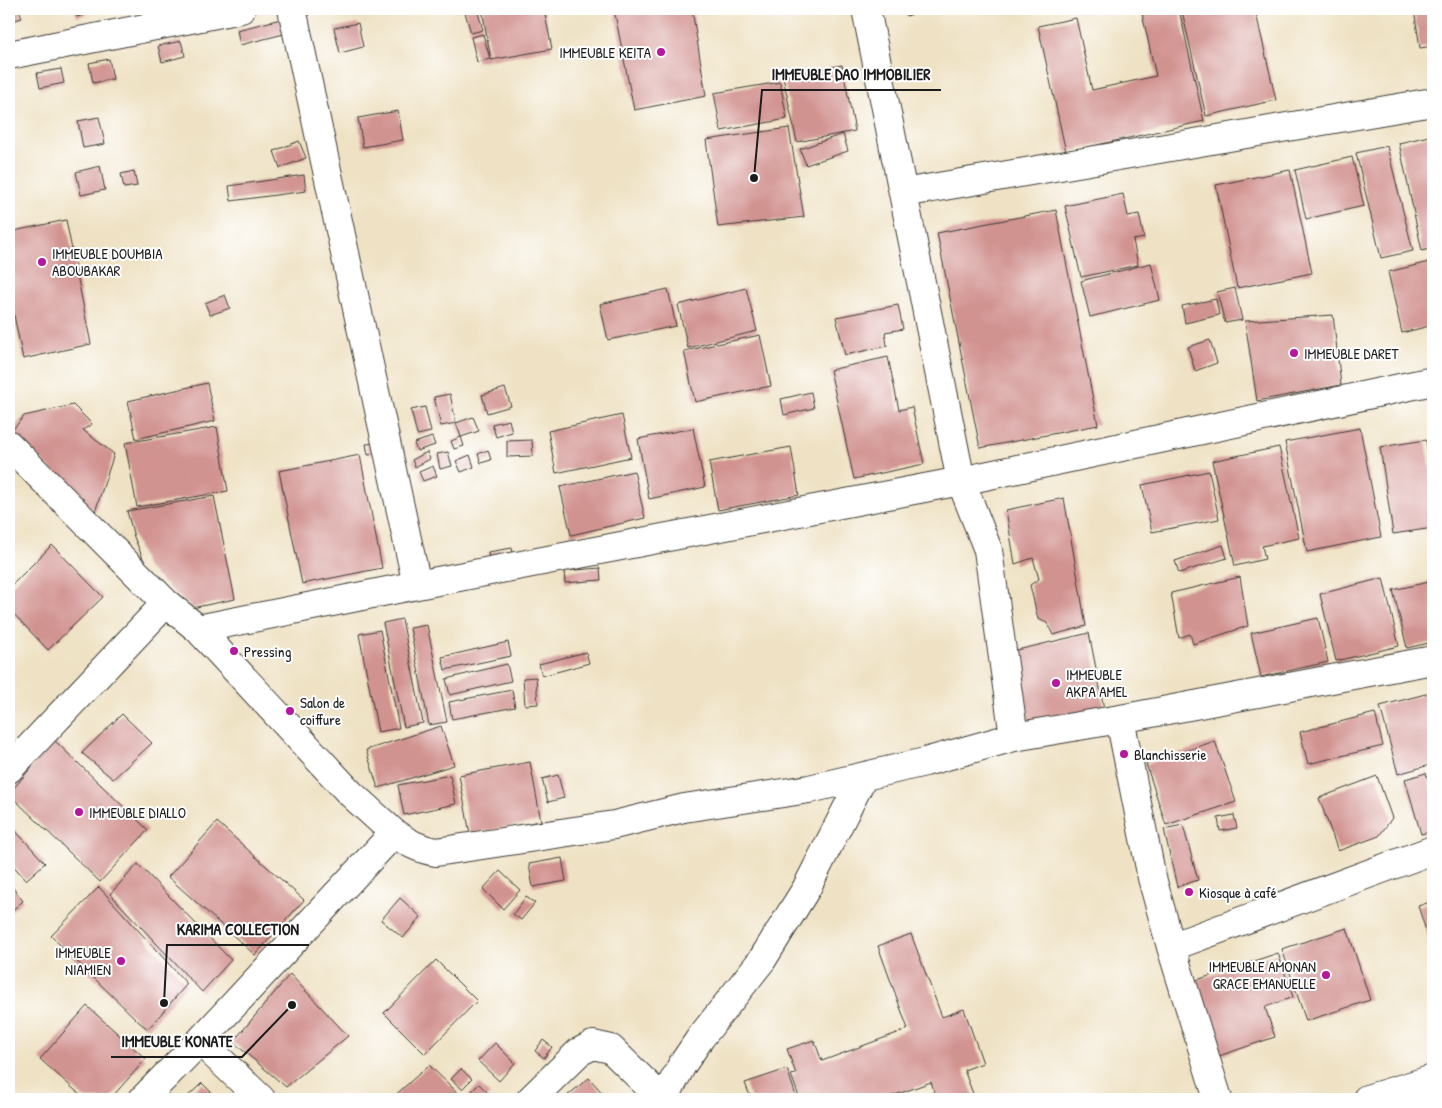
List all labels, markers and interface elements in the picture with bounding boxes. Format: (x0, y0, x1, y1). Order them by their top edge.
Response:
place label: IMMEUBLE KEITA (559, 42, 652, 63)
marker: IMMEUBLE KEITA (655, 46, 667, 58)
callout: IMMEUBLE DAO IMMOBILIER (762, 59, 941, 90)
text: IMMEUBLE DAO IMMOBILIER (771, 63, 931, 85)
place label: IMMEUBLE DOUMBIA ABOUBAKAR (52, 243, 163, 281)
marker: IMMEUBLE DOUMBIA ABOUBAKAR (36, 256, 48, 268)
place label: IMMEUBLE DARET (1304, 343, 1399, 364)
marker: IMMEUBLE DARET (1288, 347, 1300, 359)
place label: Pressing (244, 641, 292, 662)
marker: Pressing (228, 645, 240, 657)
place label: IMMEUBLE AKPA AMEL (1066, 664, 1128, 702)
marker: IMMEUBLE AKPA AMEL (1050, 677, 1062, 689)
place label: Salon de coiffure (300, 692, 345, 730)
marker: Salon de coiffure (284, 705, 296, 717)
place label: Blanchisserie (1134, 744, 1206, 765)
marker: Blanchisserie (1118, 748, 1130, 760)
place label: IMMEUBLE DIALLO (89, 802, 186, 823)
marker: IMMEUBLE DIALLO (73, 806, 85, 818)
place label: Kiosque à café (1199, 882, 1277, 903)
marker: Kiosque à café (1183, 886, 1195, 898)
callout: KARIMA COLLECTION (167, 914, 309, 945)
text: KARIMA COLLECTION (177, 918, 300, 940)
place label: IMMEUBLE NIAMIEN (55, 942, 111, 980)
marker: IMMEUBLE NIAMIEN (115, 955, 127, 967)
place label: IMMEUBLE AMONAN GRACE EMANUELLE (1209, 956, 1316, 994)
marker: IMMEUBLE AMONAN GRACE EMANUELLE (1320, 969, 1332, 981)
callout: IMMEUBLE KONATE (111, 1026, 242, 1057)
text: IMMEUBLE KONATE (121, 1030, 234, 1052)

